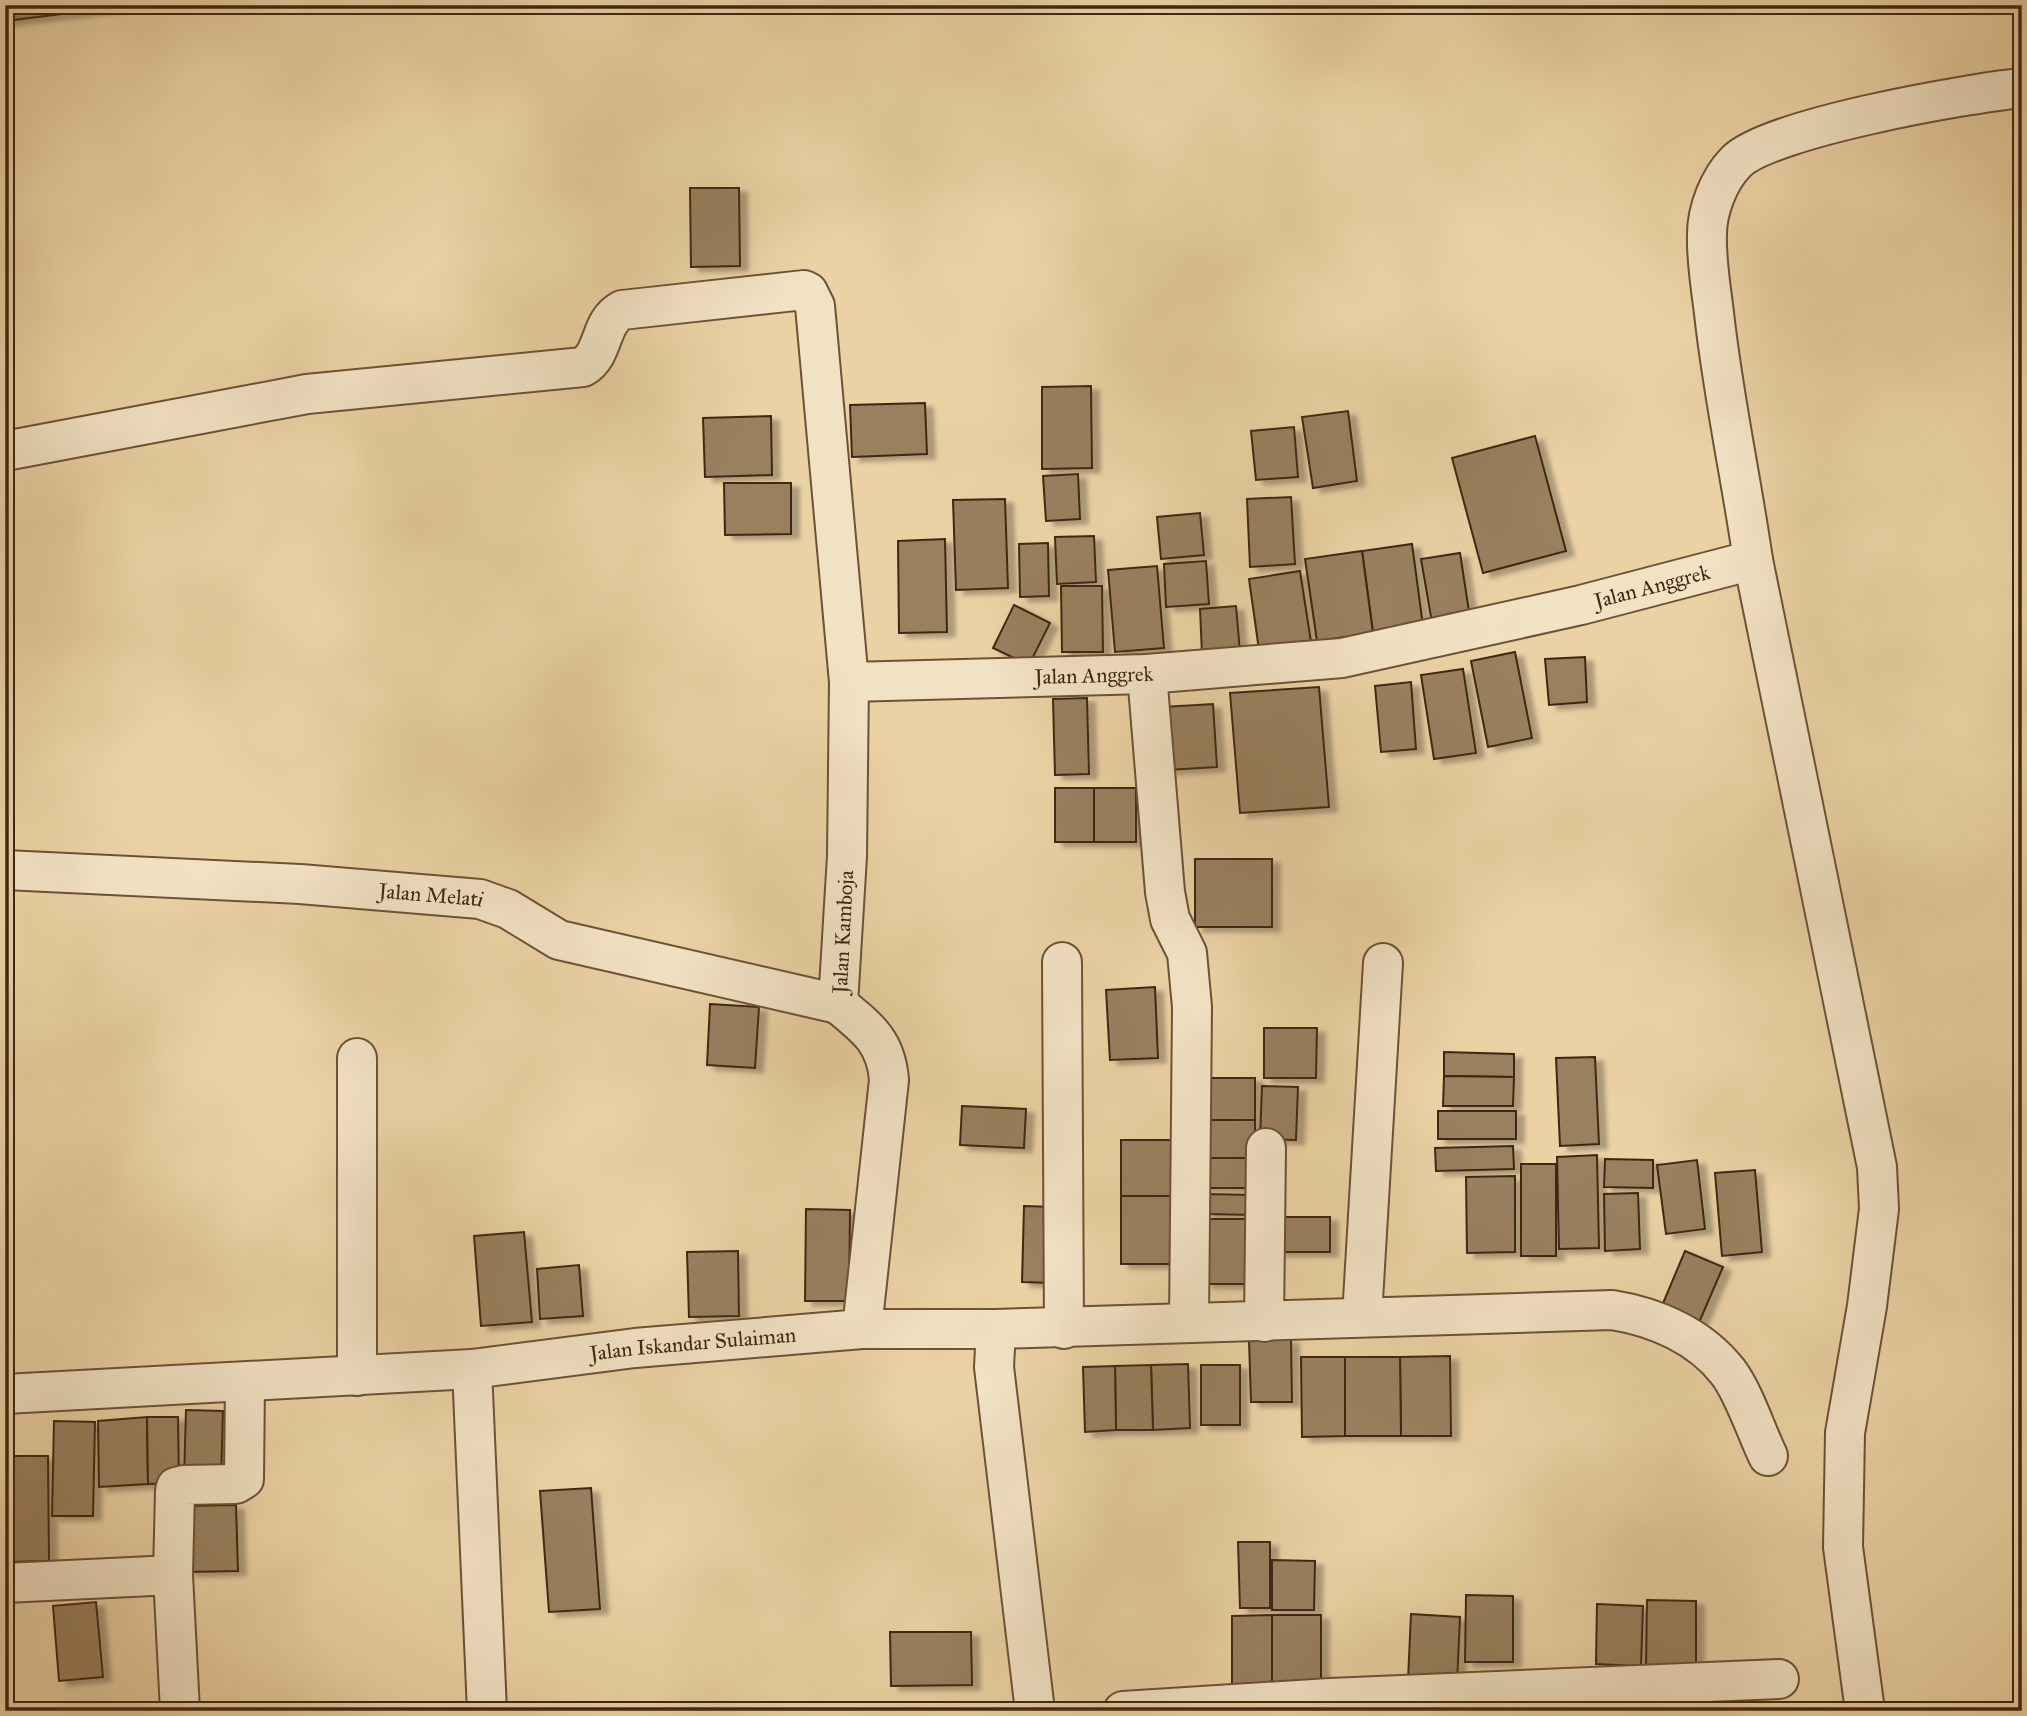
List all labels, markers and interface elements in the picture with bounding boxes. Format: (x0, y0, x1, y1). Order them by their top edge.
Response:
street label: Jalan Anggrek (1589, 559, 1713, 615)
street label: Jalan Anggrek (1032, 661, 1154, 690)
street label: Jalan Kamboja (827, 870, 859, 996)
street label: Jalan Melati (376, 877, 488, 913)
street label: Jalan Iskandar Sulaiman (586, 1322, 797, 1367)

